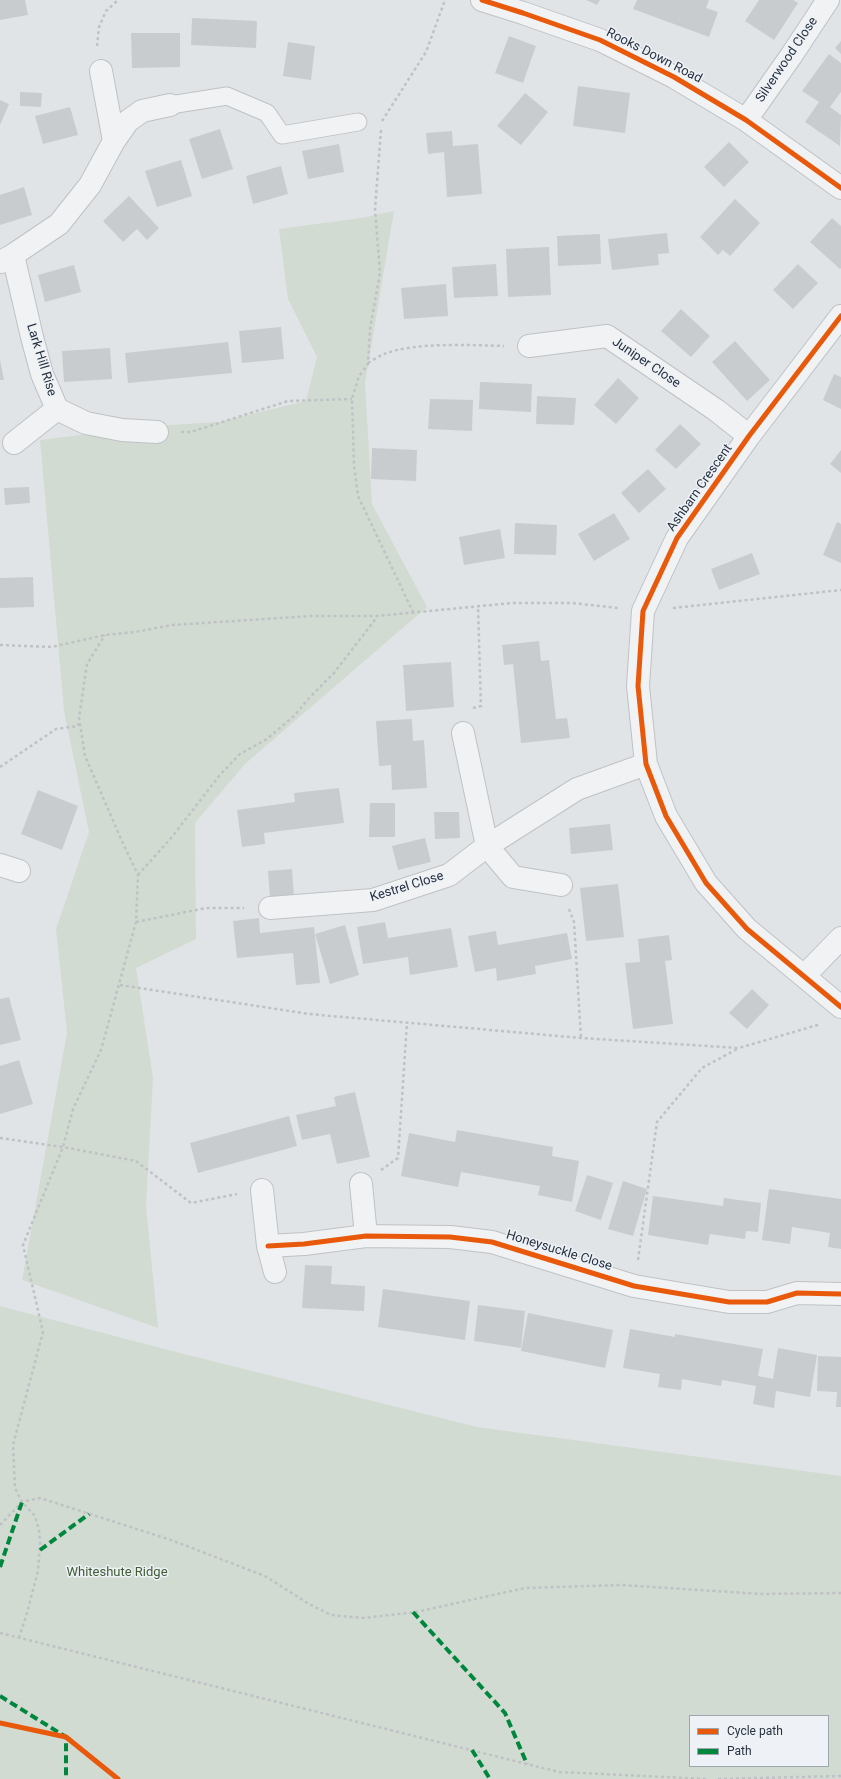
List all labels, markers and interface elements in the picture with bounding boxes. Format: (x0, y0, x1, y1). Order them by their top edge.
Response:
street label: Silverwood Close (753, 14, 821, 106)
street label: Rooks Down Road (604, 25, 704, 87)
street label: Lark Hill Rise (23, 322, 59, 398)
street label: Juniper Close (609, 334, 683, 392)
street label: Ashbarn Crescent (664, 441, 736, 535)
street label: Kestrel Close (368, 868, 446, 906)
street label: Honeysuckle Close (504, 1227, 614, 1275)
park label: Whiteshute Ridge (66, 1565, 168, 1581)
legend (689, 1715, 829, 1767)
text: Cycle path (727, 1724, 783, 1738)
text: Path (727, 1744, 752, 1758)

